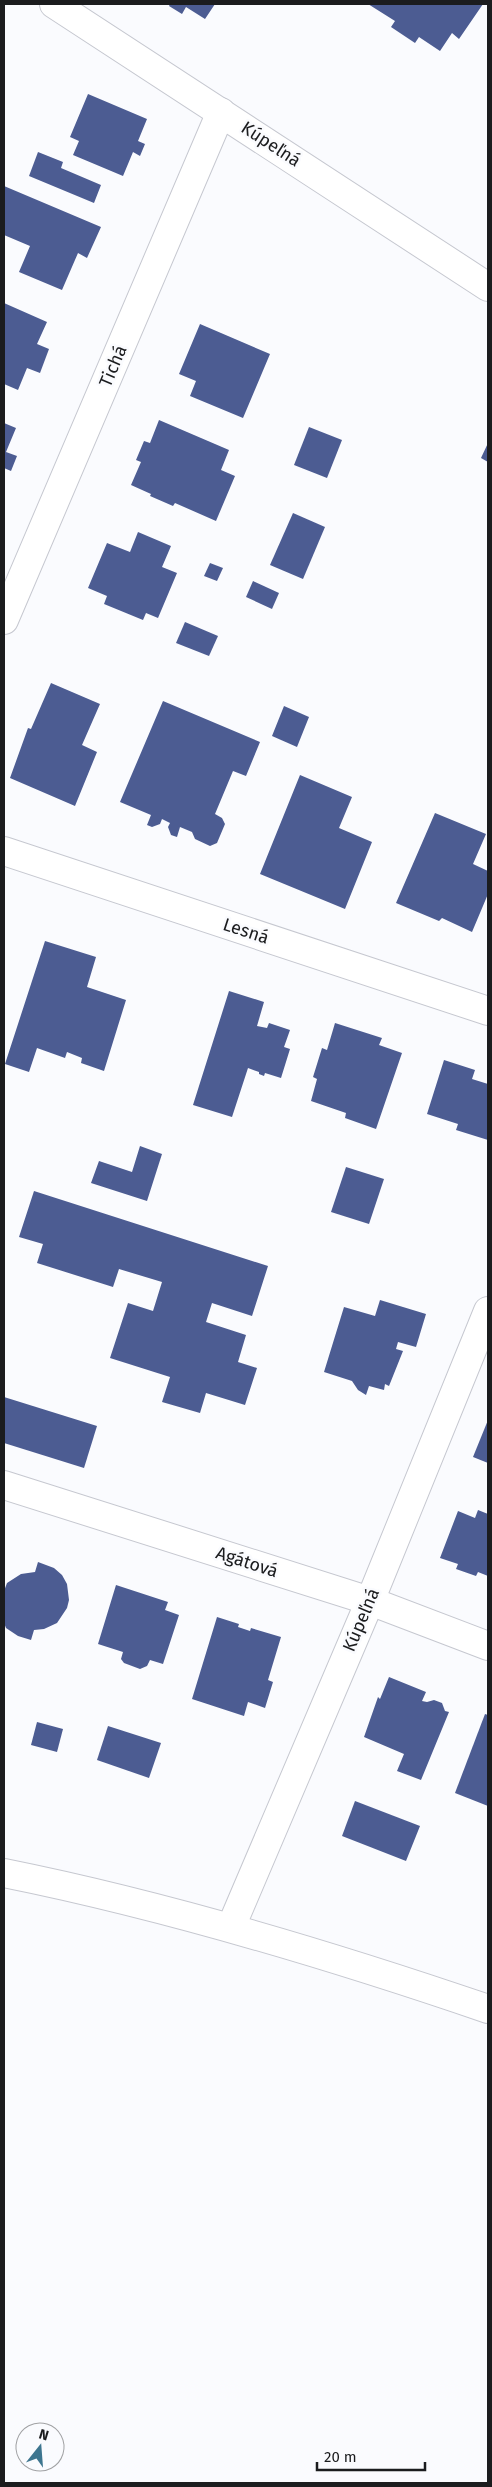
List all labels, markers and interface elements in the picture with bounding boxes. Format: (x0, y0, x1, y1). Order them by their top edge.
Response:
street label: Kúpeľná (237, 117, 305, 171)
street label: Tichá (94, 342, 132, 390)
street label: Lesná (220, 913, 272, 949)
street label: Agátová (213, 1542, 281, 1582)
street label: Kúpeľná (338, 1585, 384, 1655)
north arrow (15, 2422, 65, 2472)
text: N (37, 2426, 51, 2445)
scale bar (317, 2440, 424, 2472)
text: 20 m (324, 2448, 357, 2466)

